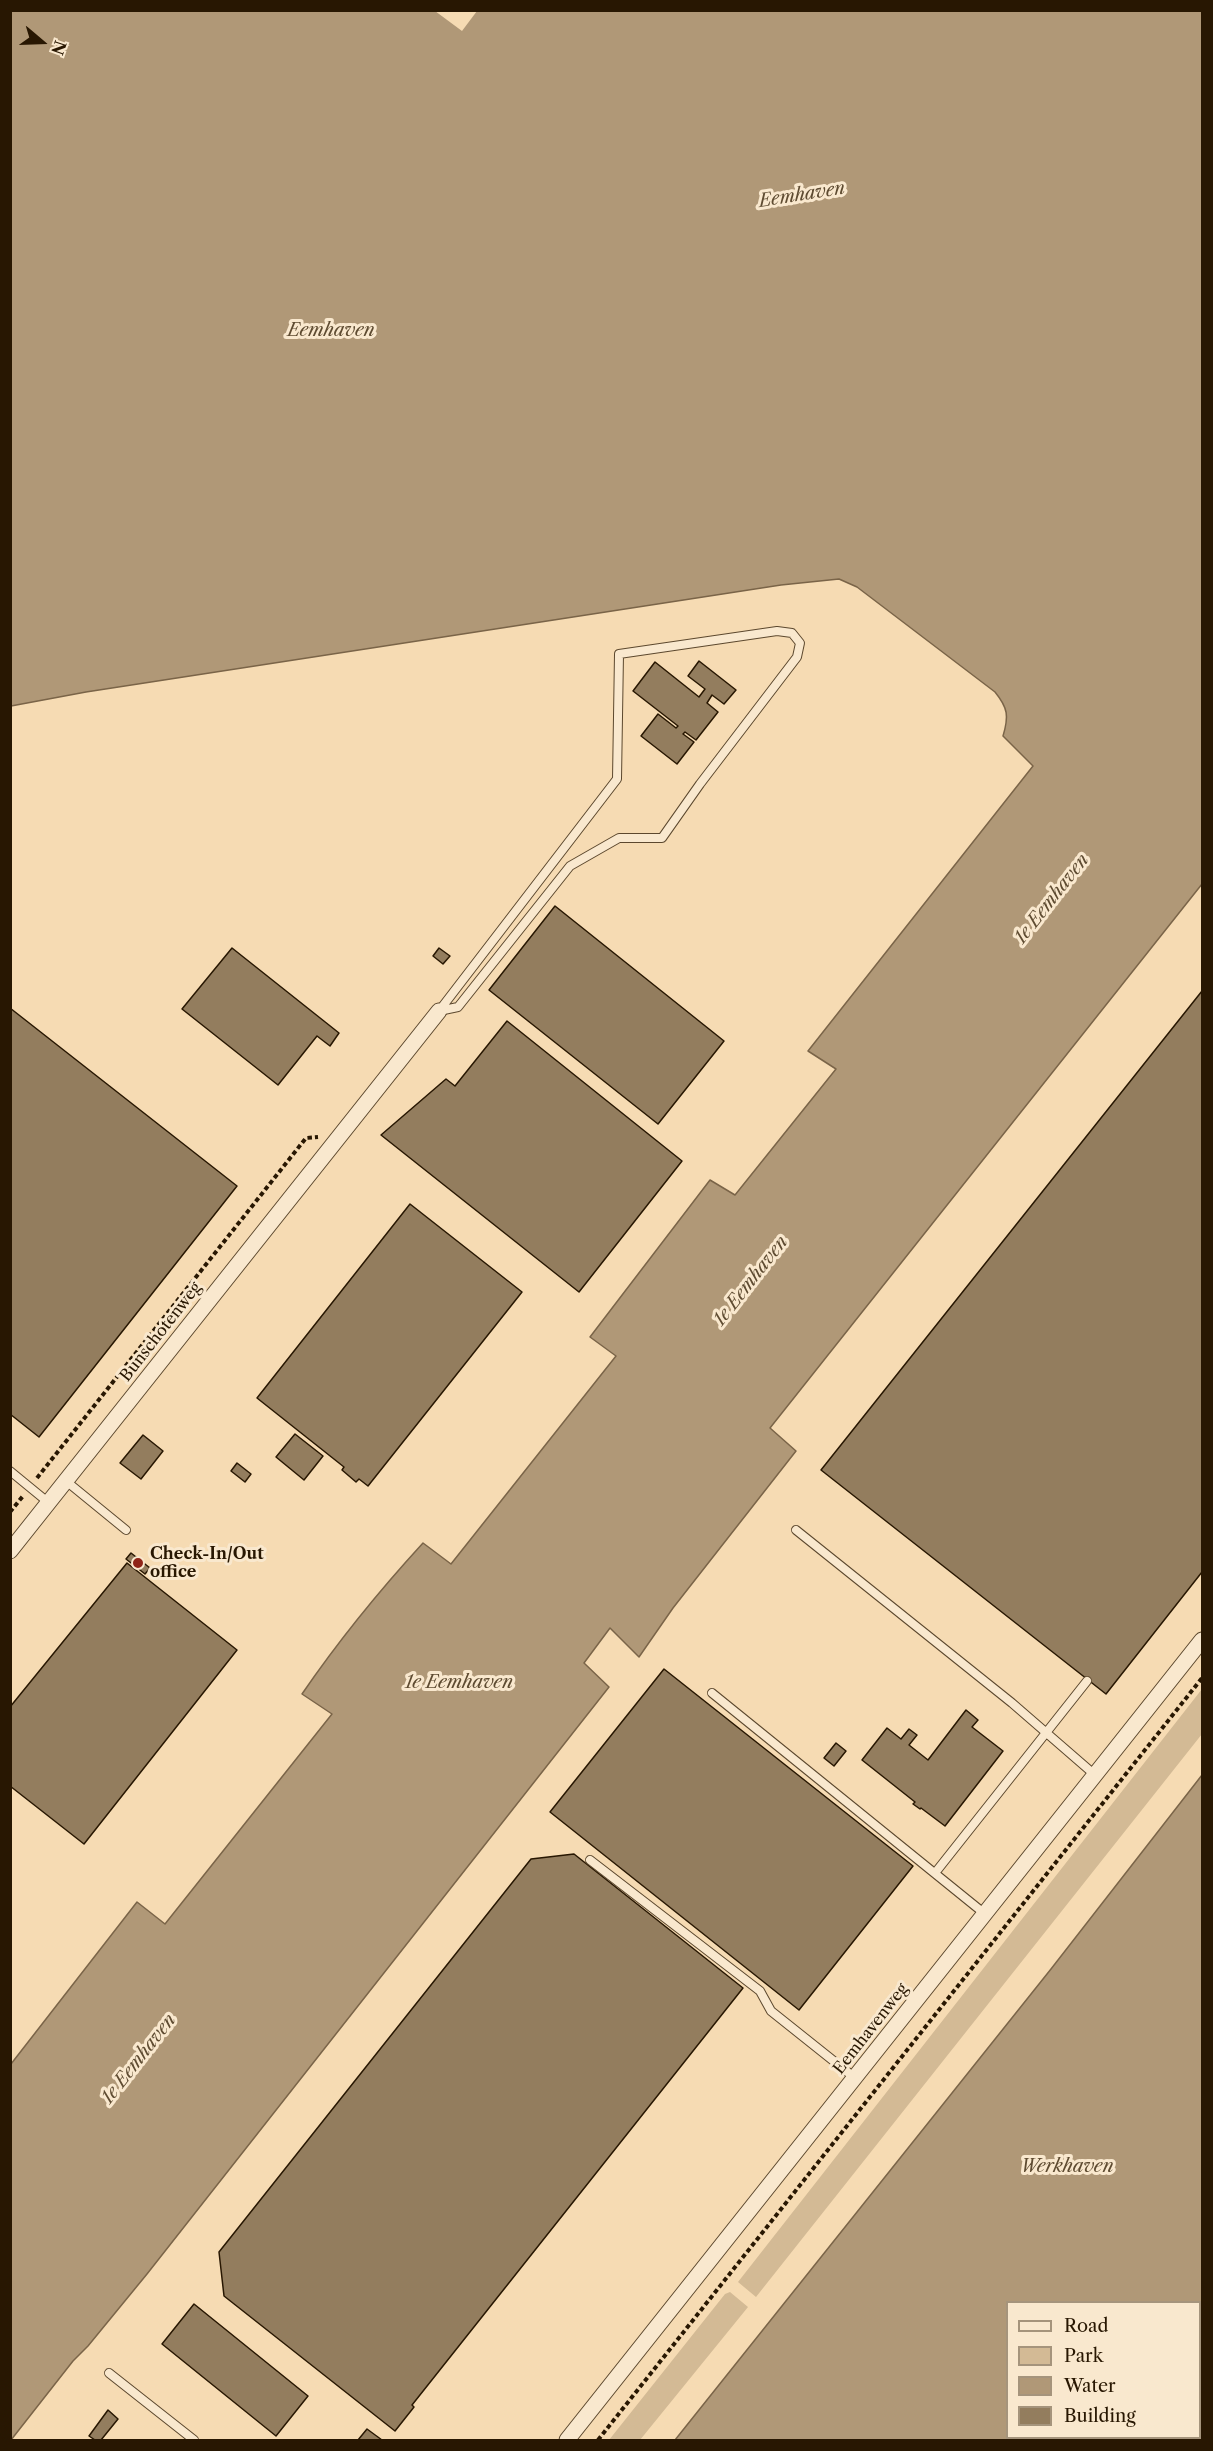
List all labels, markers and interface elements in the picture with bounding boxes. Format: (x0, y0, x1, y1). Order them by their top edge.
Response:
north arrow (12, 12, 72, 72)
text: N (47, 38, 71, 58)
water label: Eemhaven (757, 178, 847, 212)
water label: Eemhaven (287, 320, 375, 342)
water label: 1e Eemhaven (1010, 850, 1094, 948)
water label: 1e Eemhaven (709, 1232, 793, 1330)
street label: Bunschotenweg (116, 1279, 206, 1385)
place label: Check-In/Out office (150, 1544, 264, 1582)
marker: Check-In/Out office (131, 1556, 145, 1570)
water label: 1e Eemhaven (405, 1672, 513, 1694)
street label: Eemhavenweg (830, 1980, 912, 2078)
water label: 1e Eemhaven (97, 2010, 181, 2108)
water label: Werkhaven (1021, 2156, 1113, 2178)
legend (1006, 2301, 1201, 2439)
text: Road (1064, 2315, 1109, 2337)
text: Park (1064, 2345, 1103, 2367)
text: Water (1064, 2375, 1116, 2397)
text: Building (1064, 2405, 1136, 2427)

